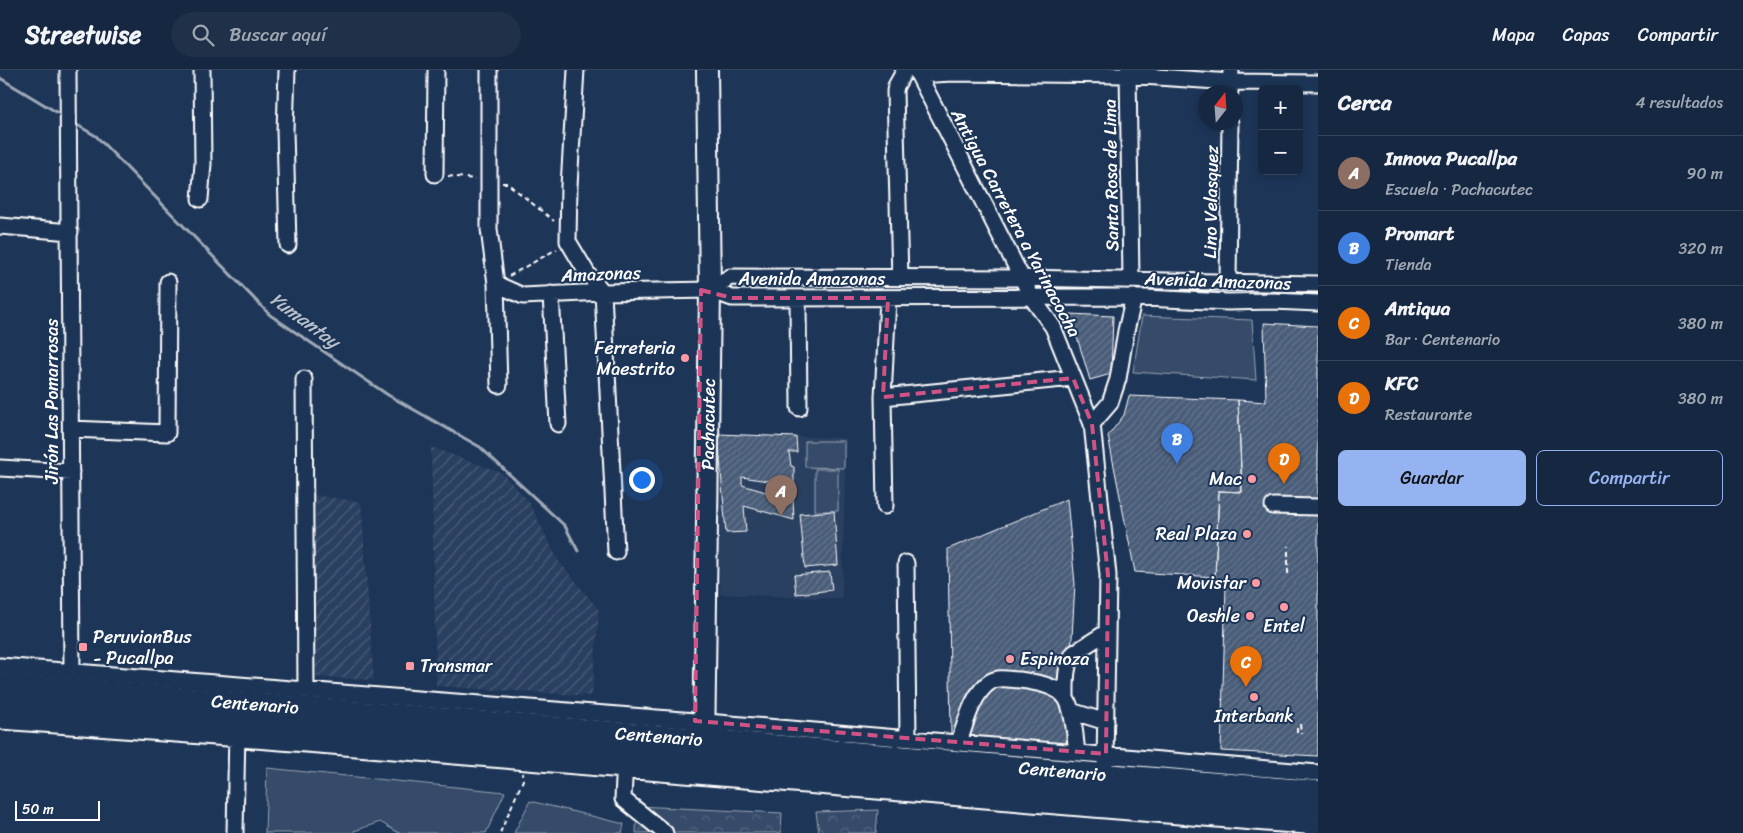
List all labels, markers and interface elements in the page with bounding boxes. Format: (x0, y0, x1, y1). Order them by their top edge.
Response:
search box (171, 12, 521, 57)
text: Streetwise (25, 14, 141, 56)
text: Buscar aquí (229, 18, 326, 51)
text: Mapa (1492, 19, 1535, 51)
text: Capas (1563, 19, 1610, 51)
text: Compartir (1638, 19, 1718, 51)
icon: search (189, 21, 217, 49)
text: Cerca (1338, 84, 1392, 122)
north arrow (1198, 85, 1243, 130)
map controls (1258, 85, 1303, 175)
button: + (1258, 85, 1303, 130)
text: 4 resultados (1635, 88, 1723, 117)
street label: Santa Rosa de Lima (1094, 99, 1128, 251)
street label: Antigua Carretera a Yarinacocha (941, 102, 1090, 343)
button: − (1258, 130, 1303, 175)
text: Innova Pucallpa (1385, 142, 1517, 175)
street label: Lino Velasquez (1194, 145, 1228, 259)
text: A (1349, 159, 1359, 188)
text: 90 m (1687, 159, 1723, 188)
text: Escuela · Pachacutec (1385, 175, 1533, 204)
text: Promart (1385, 217, 1454, 250)
text: B (1349, 234, 1359, 263)
text: 320 m (1678, 234, 1723, 263)
text: Tienda (1385, 250, 1432, 279)
street label: Amazonas (560, 257, 642, 291)
street label: Avenida Amazonas (1143, 262, 1293, 300)
street label: Avenida Amazonas (738, 263, 886, 295)
water label: Yumantay (263, 283, 350, 359)
text: Antiqua (1385, 292, 1450, 325)
text: C (1349, 309, 1359, 338)
text: 380 m (1678, 309, 1723, 338)
street label: Jirón Las Pomarrosas (36, 318, 68, 485)
text: Bar · Centenario (1385, 325, 1500, 354)
place label: Ferreteria Maestrito (595, 332, 676, 385)
marker: Ferreteria Maestrito (679, 352, 691, 364)
text: KFC (1385, 367, 1418, 400)
street label: Pachacutec (692, 378, 725, 470)
text: D (1349, 384, 1359, 413)
text: 380 m (1678, 384, 1723, 413)
text: Restaurante (1385, 400, 1472, 429)
pin: B (1161, 423, 1193, 464)
pin: D (1268, 443, 1300, 484)
button: Guardar (1338, 450, 1526, 506)
button: Compartir (1536, 450, 1723, 506)
place label: Mac (1209, 463, 1242, 495)
your location (629, 467, 655, 493)
marker: Mac (1246, 473, 1258, 485)
pin: A (765, 475, 797, 516)
place label: Real Plaza (1156, 518, 1237, 550)
marker: Real Plaza (1241, 528, 1253, 540)
place label: Movistar (1177, 567, 1248, 599)
marker: Movistar (1250, 577, 1262, 589)
place label: Oeshle (1187, 600, 1240, 632)
marker: Entel (1278, 601, 1290, 613)
marker: Oeshle (1244, 610, 1256, 622)
place label: Entel (1263, 610, 1306, 642)
place label: PeruvianBus - Pucallpa (93, 621, 192, 674)
marker: PeruvianBus - Pucallpa (77, 641, 89, 653)
place label: Espinoza (1020, 643, 1089, 675)
pin: C (1230, 646, 1262, 687)
place label: Transmar (420, 650, 494, 682)
marker: Espinoza (1004, 653, 1016, 665)
marker: Transmar (404, 660, 416, 672)
street label: Centenario (210, 685, 300, 724)
marker: Interbank (1248, 691, 1260, 703)
place label: Interbank (1213, 700, 1294, 732)
street label: Centenario (614, 717, 704, 756)
street label: Centenario (1017, 752, 1107, 791)
text: 50 m (22, 797, 54, 822)
scale bar (15, 798, 100, 821)

